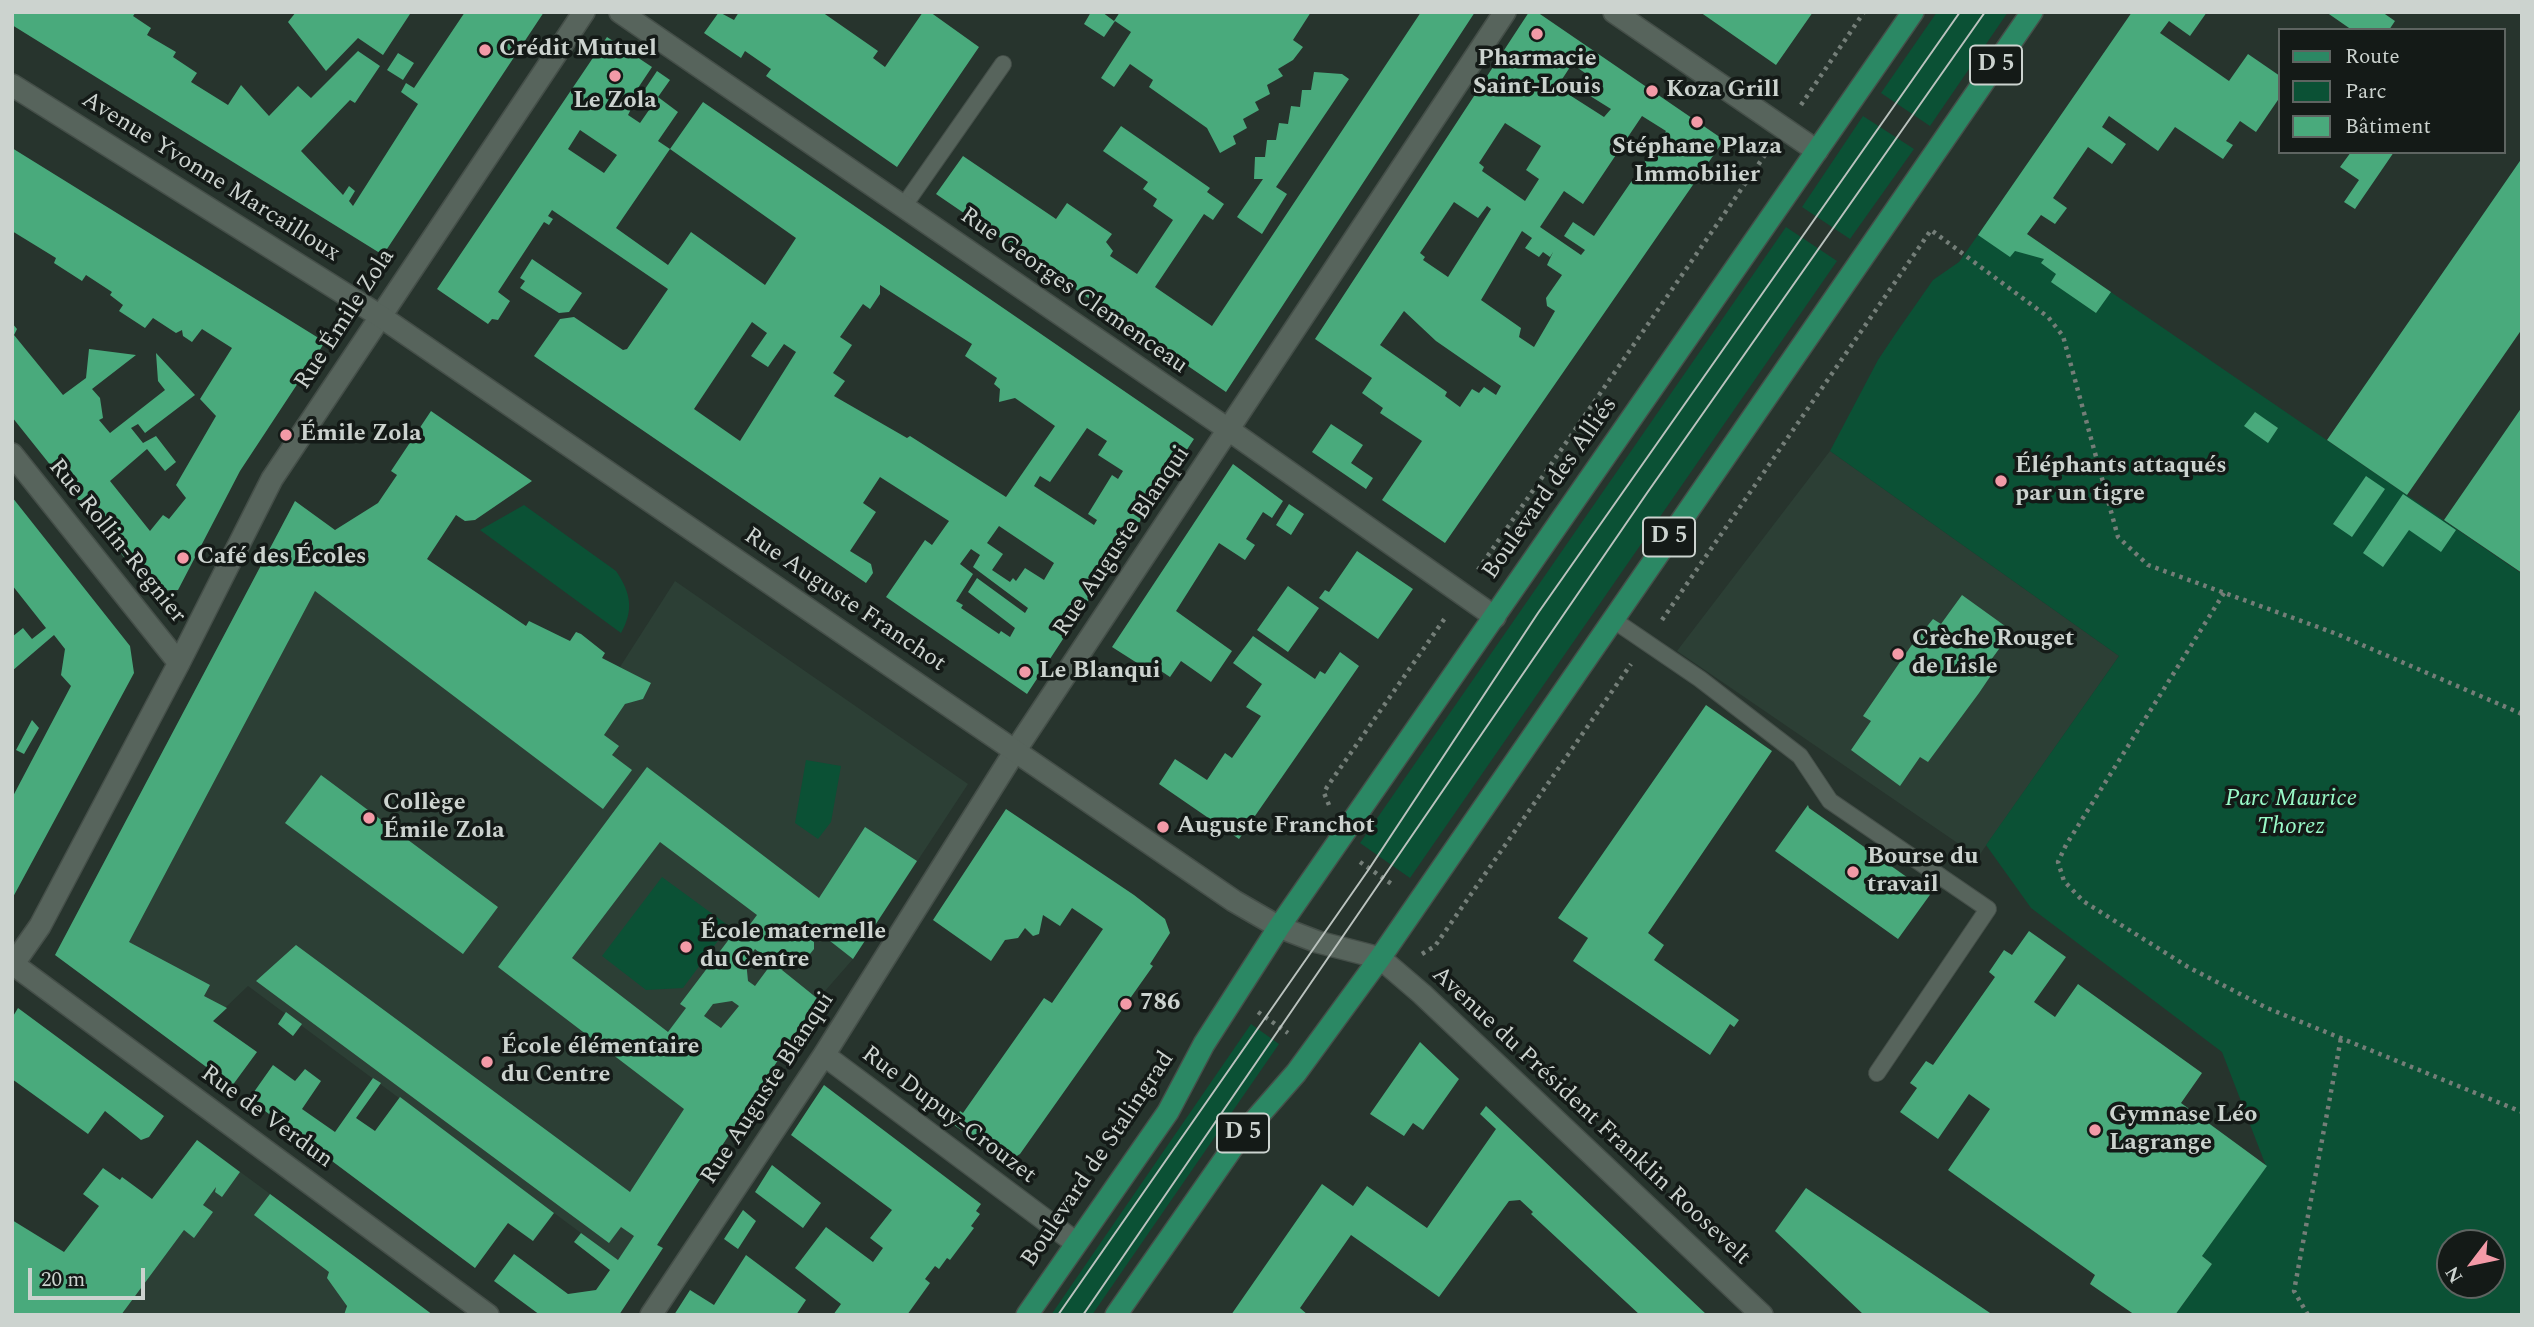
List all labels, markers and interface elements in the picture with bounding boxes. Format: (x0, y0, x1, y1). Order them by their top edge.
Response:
marker: Pharmacie Saint-Louis (1529, 26, 1545, 42)
legend (2278, 28, 2506, 154)
place label: Crédit Mutuel (499, 36, 657, 64)
text: Route (2345, 41, 2400, 73)
marker: Crédit Mutuel (477, 42, 493, 58)
place label: Pharmacie Saint-Louis (1473, 46, 1601, 102)
road number: D 5 (1970, 46, 2022, 85)
marker: Le Zola (607, 68, 623, 84)
text: Parc (2345, 76, 2387, 108)
place label: Koza Grill (1666, 77, 1780, 105)
marker: Koza Grill (1644, 83, 1660, 99)
street label: Avenue Yvonne Marcailloux (76, 87, 344, 269)
place label: Le Zola (573, 88, 657, 116)
text: Bâtiment (2345, 111, 2431, 143)
marker: Stéphane Plaza Immobilier (1689, 114, 1705, 130)
place label: Stéphane Plaza Immobilier (1612, 134, 1782, 190)
street label: Rue Georges Clemenceau (954, 202, 1192, 382)
street label: Rue Émile Zola (290, 244, 402, 396)
street label: Boulevard des Alliés (1477, 392, 1625, 586)
place label: Émile Zola (300, 421, 422, 449)
marker: Émile Zola (278, 427, 294, 443)
street label: Rue Auguste Blanqui (1049, 441, 1197, 643)
place label: Éléphants attaqués par un tigre (2015, 453, 2227, 509)
street label: Rue Rollin-Regnier (41, 454, 191, 630)
marker: Éléphants attaqués par un tigre (1993, 473, 2009, 489)
road number: D 5 (1643, 517, 1695, 556)
street label: Rue Auguste Franchot (738, 523, 950, 679)
place label: Café des Écoles (197, 544, 367, 572)
marker: Café des Écoles (175, 550, 191, 566)
place label: Crèche Rouget de Lisle (1912, 626, 2074, 682)
marker: Crèche Rouget de Lisle (1890, 646, 1906, 662)
place label: Le Blanqui (1039, 658, 1160, 686)
marker: Le Blanqui (1017, 664, 1033, 680)
park label: Parc Maurice Thorez (2225, 786, 2357, 842)
place label: Collège Émile Zola (383, 790, 505, 846)
marker: Collège Émile Zola (361, 810, 377, 826)
place label: Auguste Franchot (1177, 813, 1375, 841)
marker: Auguste Franchot (1155, 819, 1171, 835)
place label: Bourse du travail (1867, 844, 1978, 900)
marker: Bourse du travail (1845, 864, 1861, 880)
place label: École maternelle du Centre (700, 919, 886, 975)
marker: École maternelle du Centre (678, 939, 694, 955)
street label: Avenue du Président Franklin Roosevelt (1425, 961, 1755, 1273)
street label: Rue Auguste Blanqui (696, 987, 842, 1191)
place label: 786 (1140, 990, 1180, 1018)
marker: 786 (1118, 996, 1134, 1012)
place label: École élémentaire du Centre (501, 1034, 699, 1090)
street label: Rue Dupuy-Crouzet (855, 1041, 1041, 1191)
street label: Boulevard de Stalingrad (1016, 1047, 1182, 1273)
marker: École élémentaire du Centre (479, 1054, 495, 1070)
street label: Rue de Verdun (194, 1060, 338, 1176)
place label: Gymnase Léo Lagrange (2109, 1102, 2257, 1158)
road number: D 5 (1217, 1114, 1269, 1152)
marker: Gymnase Léo Lagrange (2087, 1122, 2103, 1138)
north arrow (2436, 1229, 2506, 1299)
scale bar (32, 1254, 149, 1298)
text: N (2438, 1260, 2471, 1289)
text: 20 m (41, 1264, 85, 1296)

